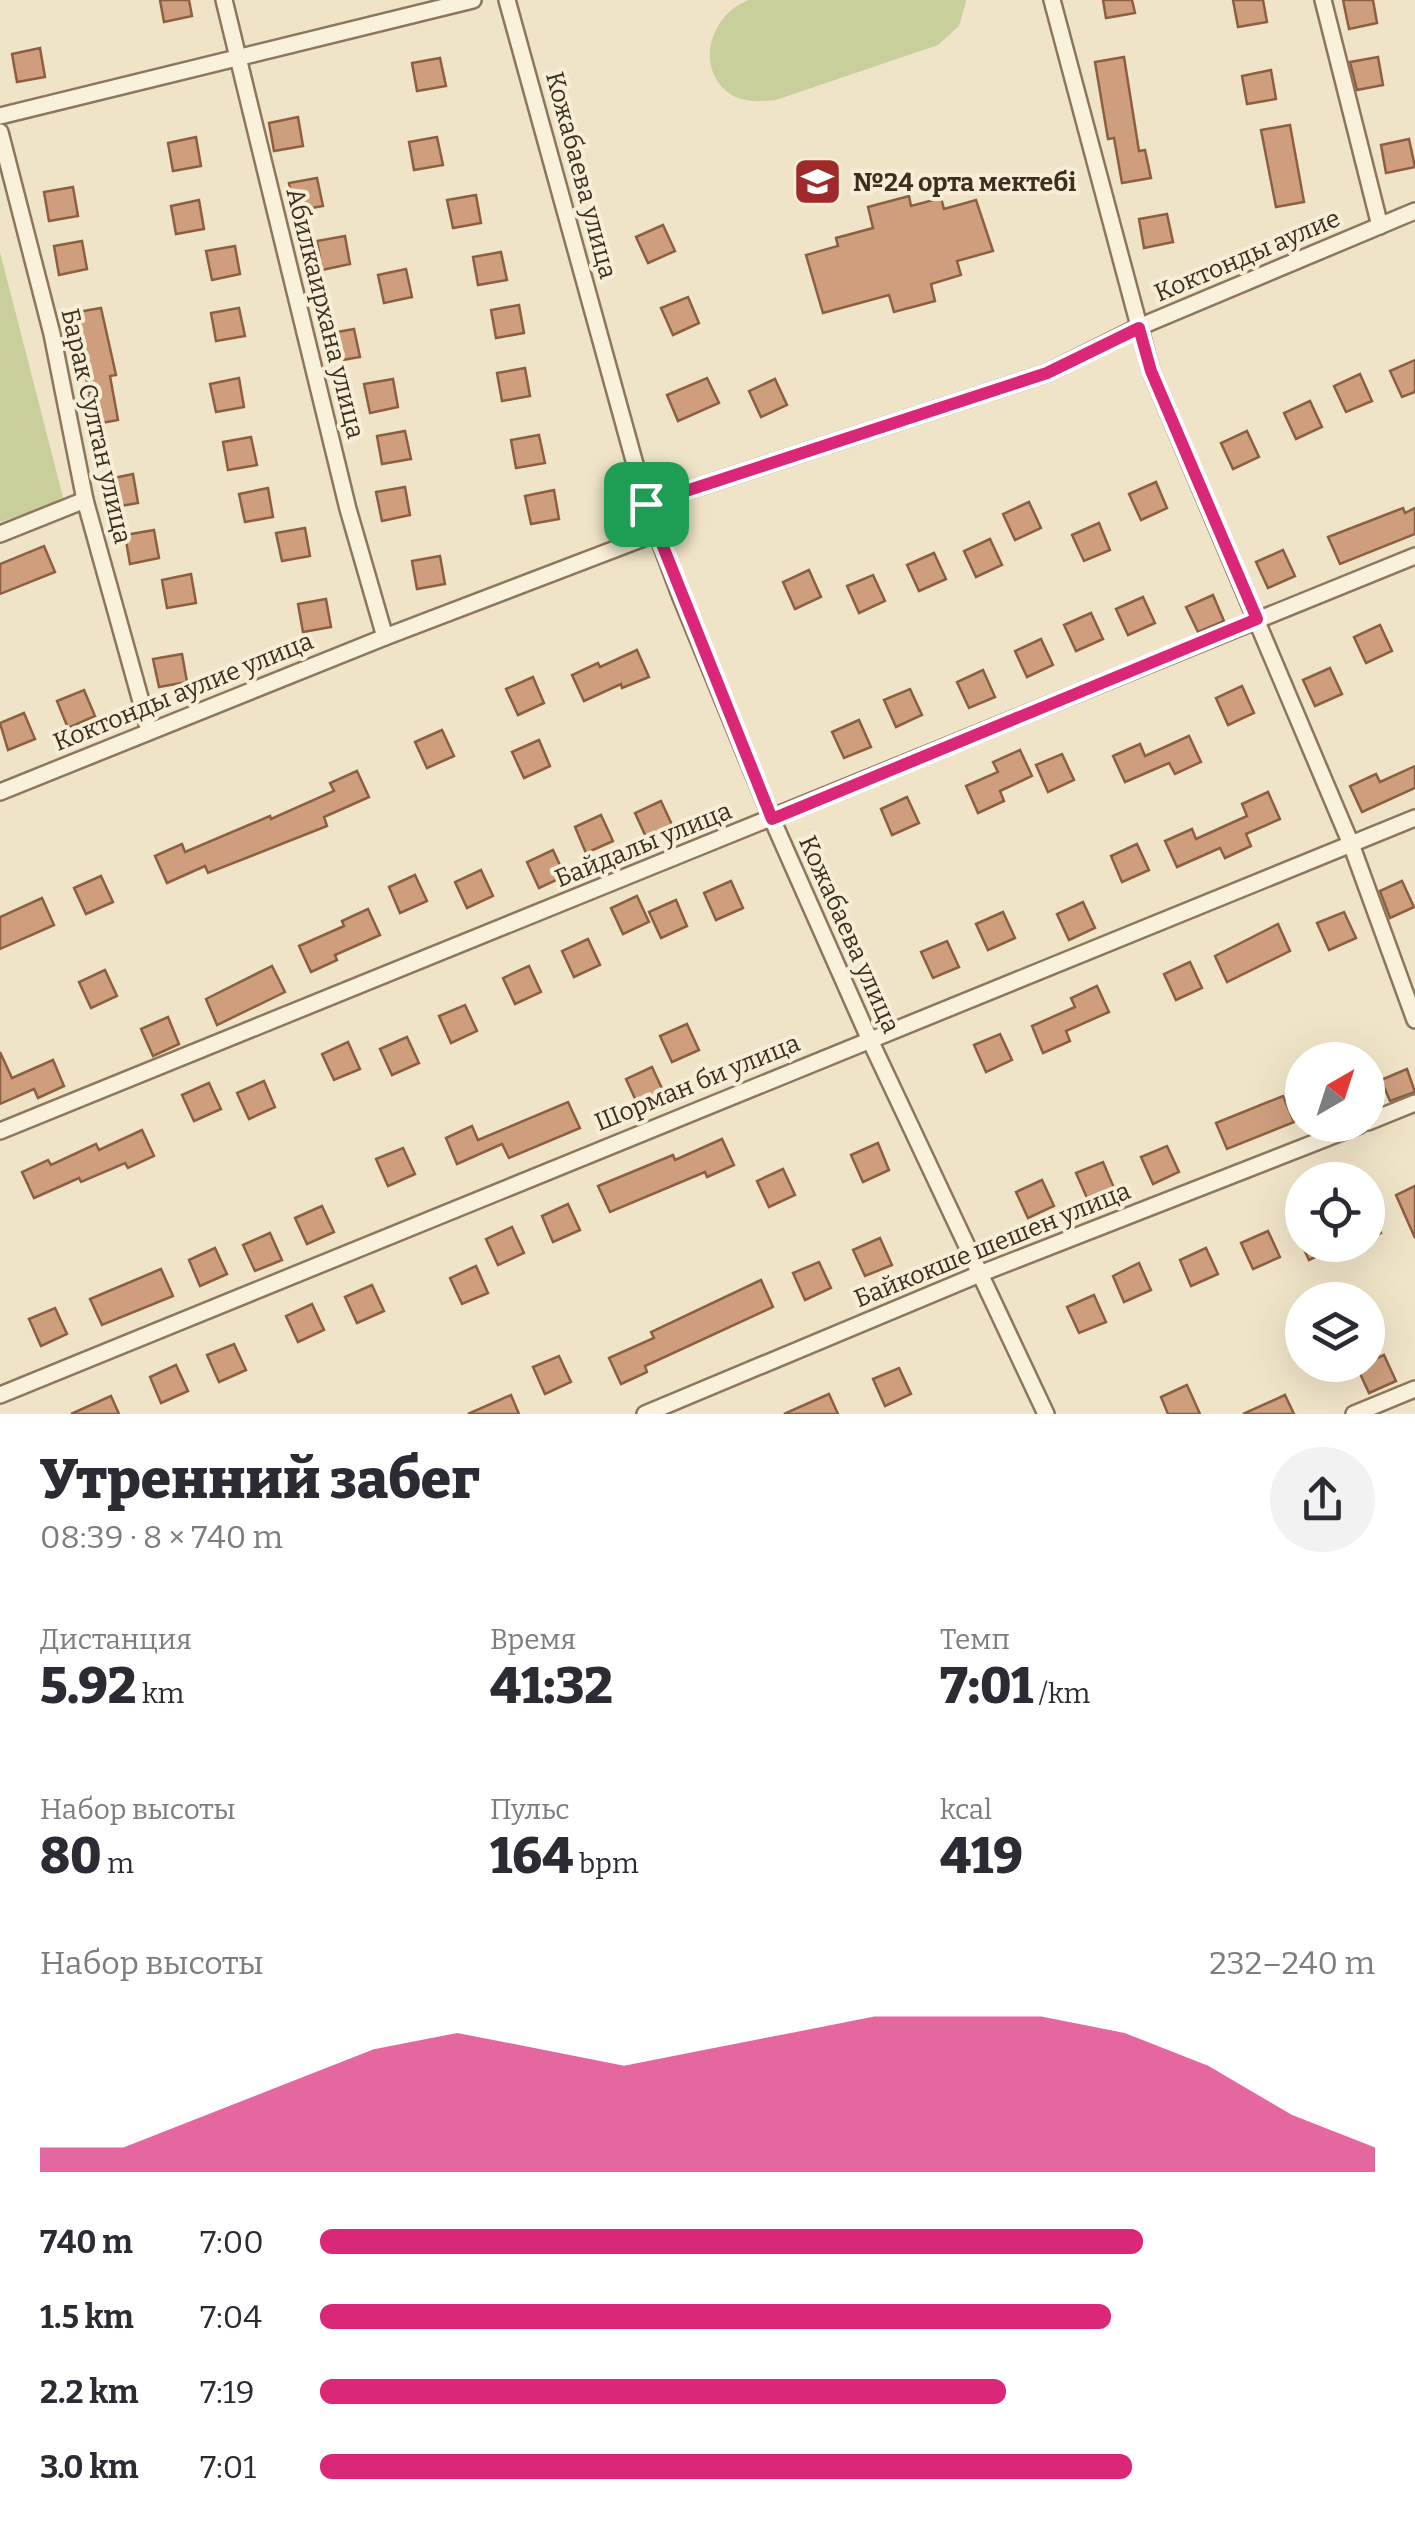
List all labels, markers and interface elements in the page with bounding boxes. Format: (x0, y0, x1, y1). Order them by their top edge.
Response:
street label: Кожабаева улица (539, 69, 623, 282)
school or university icon: №24 орта мектебі (792, 156, 844, 208)
place label: №24 орта мектебі (853, 168, 1076, 198)
street label: Абилкаирхана улица (279, 185, 371, 442)
street label: Коктонды аулие (1150, 203, 1345, 309)
street label: Барак Султан улица (54, 306, 138, 547)
pin (604, 462, 689, 547)
icon: arrive (619, 477, 674, 532)
street label: Коктонды аулие улица (49, 626, 318, 758)
street label: Байдалы улица (551, 796, 736, 894)
street label: Кожабаева улица (792, 831, 906, 1038)
street label: Шорман би улица (590, 1028, 805, 1138)
north arrow (1285, 1042, 1385, 1142)
map controls (1285, 1042, 1385, 1382)
button: locate (1285, 1162, 1385, 1262)
street label: Байкокше шешен улица (850, 1176, 1135, 1314)
button: layers (1285, 1282, 1385, 1382)
text: Утренний забег (40, 1447, 480, 1513)
button: share (1270, 1447, 1375, 1552)
text: 08:39 · 8 × 740 m (40, 1518, 283, 1556)
text: Дистанция (40, 1623, 192, 1656)
text: Время (490, 1623, 576, 1656)
text: Темп (940, 1623, 1010, 1656)
text: 5.92 (40, 1656, 136, 1716)
text: 41:32 (490, 1656, 613, 1716)
text: 7:01 (940, 1656, 1033, 1716)
text: km (136, 1677, 184, 1710)
text: /km (1033, 1677, 1090, 1710)
text: Набор высоты (40, 1793, 236, 1826)
text: Пульс (490, 1793, 570, 1826)
text: kcal (940, 1793, 992, 1826)
text: 80 (40, 1826, 102, 1886)
text: 164 (490, 1826, 573, 1886)
text: 419 (940, 1826, 1023, 1886)
text: m (102, 1847, 134, 1880)
text: bpm (573, 1847, 639, 1880)
text: Набор высоты (40, 1944, 264, 1982)
text: 232–240 m (1209, 1944, 1375, 1982)
text: 740 m (40, 2223, 133, 2261)
text: 7:00 (200, 2223, 264, 2261)
text: 1.5 km (40, 2298, 134, 2336)
text: 7:04 (200, 2298, 262, 2336)
text: 2.2 km (40, 2373, 138, 2411)
text: 7:19 (200, 2373, 255, 2411)
text: 3.0 km (40, 2448, 139, 2486)
text: 7:01 (200, 2448, 256, 2486)

